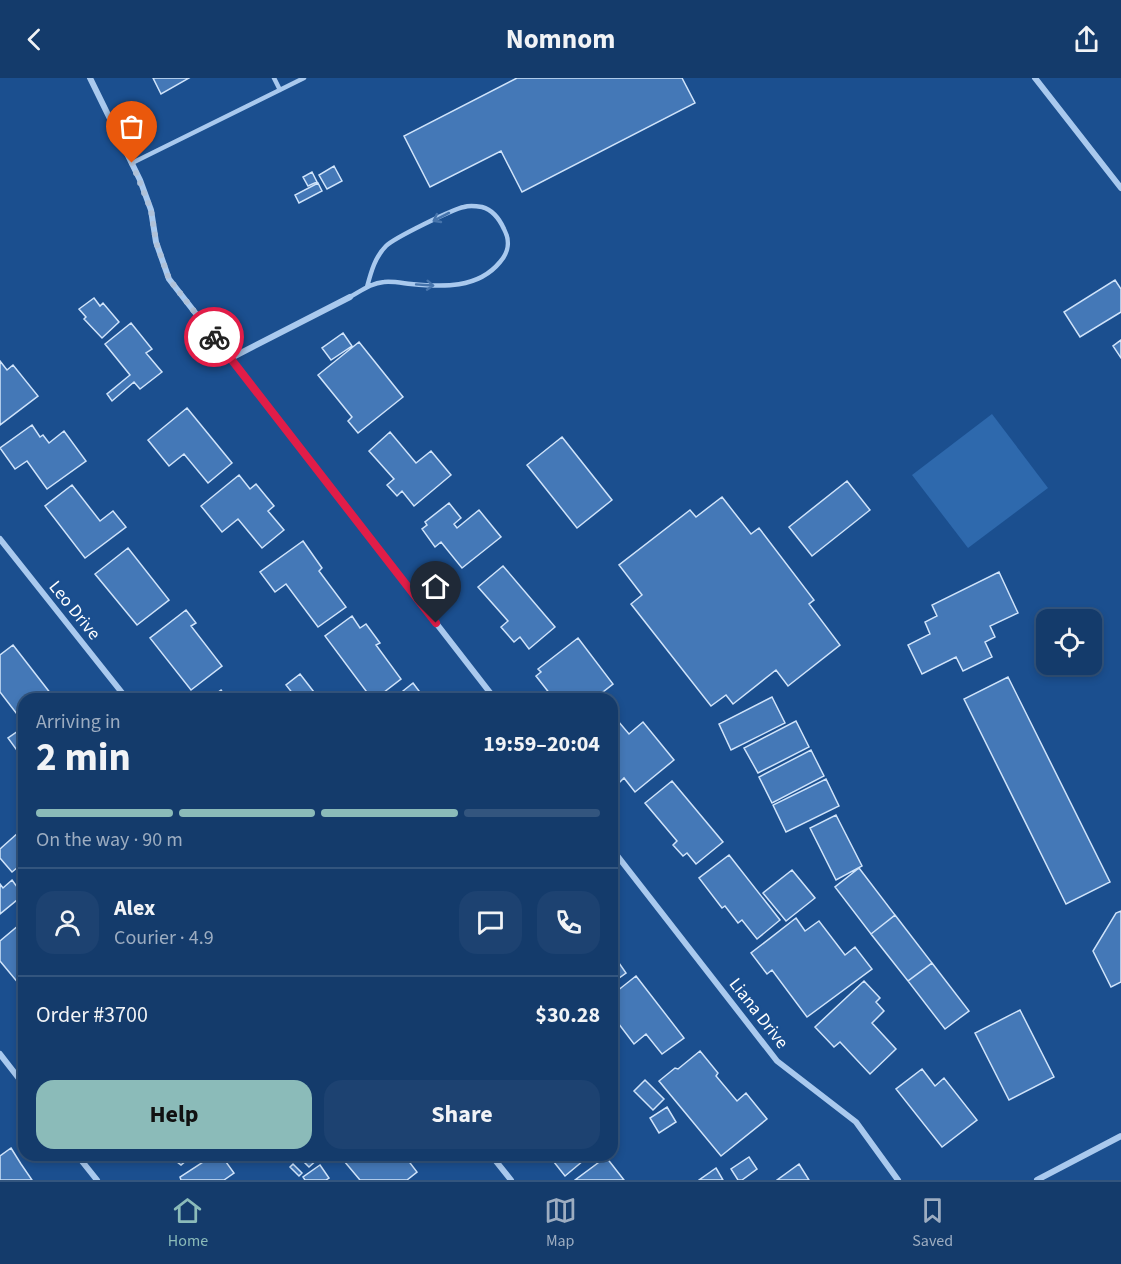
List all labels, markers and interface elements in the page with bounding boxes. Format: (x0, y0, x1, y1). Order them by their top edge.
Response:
text: Nomnom (506, 20, 615, 59)
icon: back (18, 23, 51, 56)
icon: share (1070, 23, 1103, 56)
pin (106, 101, 157, 163)
icon: bag (115, 110, 148, 143)
one-way arrow (432, 212, 450, 223)
one-way arrow (414, 280, 434, 291)
courier (184, 307, 244, 367)
icon: bike (198, 321, 231, 354)
pin (410, 561, 461, 623)
icon: home (419, 570, 452, 603)
street label: Leo Drive (43, 575, 106, 645)
map controls (1036, 609, 1102, 675)
button: locate (1036, 609, 1102, 675)
text: Arriving in (36, 708, 121, 736)
text: 19:59–20:04 (483, 728, 600, 760)
text: 2 min (36, 730, 131, 786)
text: On the way · 90 m (36, 826, 183, 854)
button: person (36, 891, 99, 954)
button: chat (459, 891, 522, 954)
button: phone (537, 891, 600, 954)
text: Alex (114, 892, 155, 924)
text: Courier · 4.9 (114, 924, 214, 952)
street label: Liana Drive (723, 973, 794, 1054)
text: Order #3700 (36, 999, 148, 1031)
text: $30.28 (535, 999, 600, 1031)
button: Help (36, 1080, 312, 1149)
button: Share (324, 1080, 600, 1149)
tab: Home (168, 1194, 208, 1252)
tab: Map (544, 1194, 577, 1252)
tab: Saved (912, 1194, 953, 1252)

